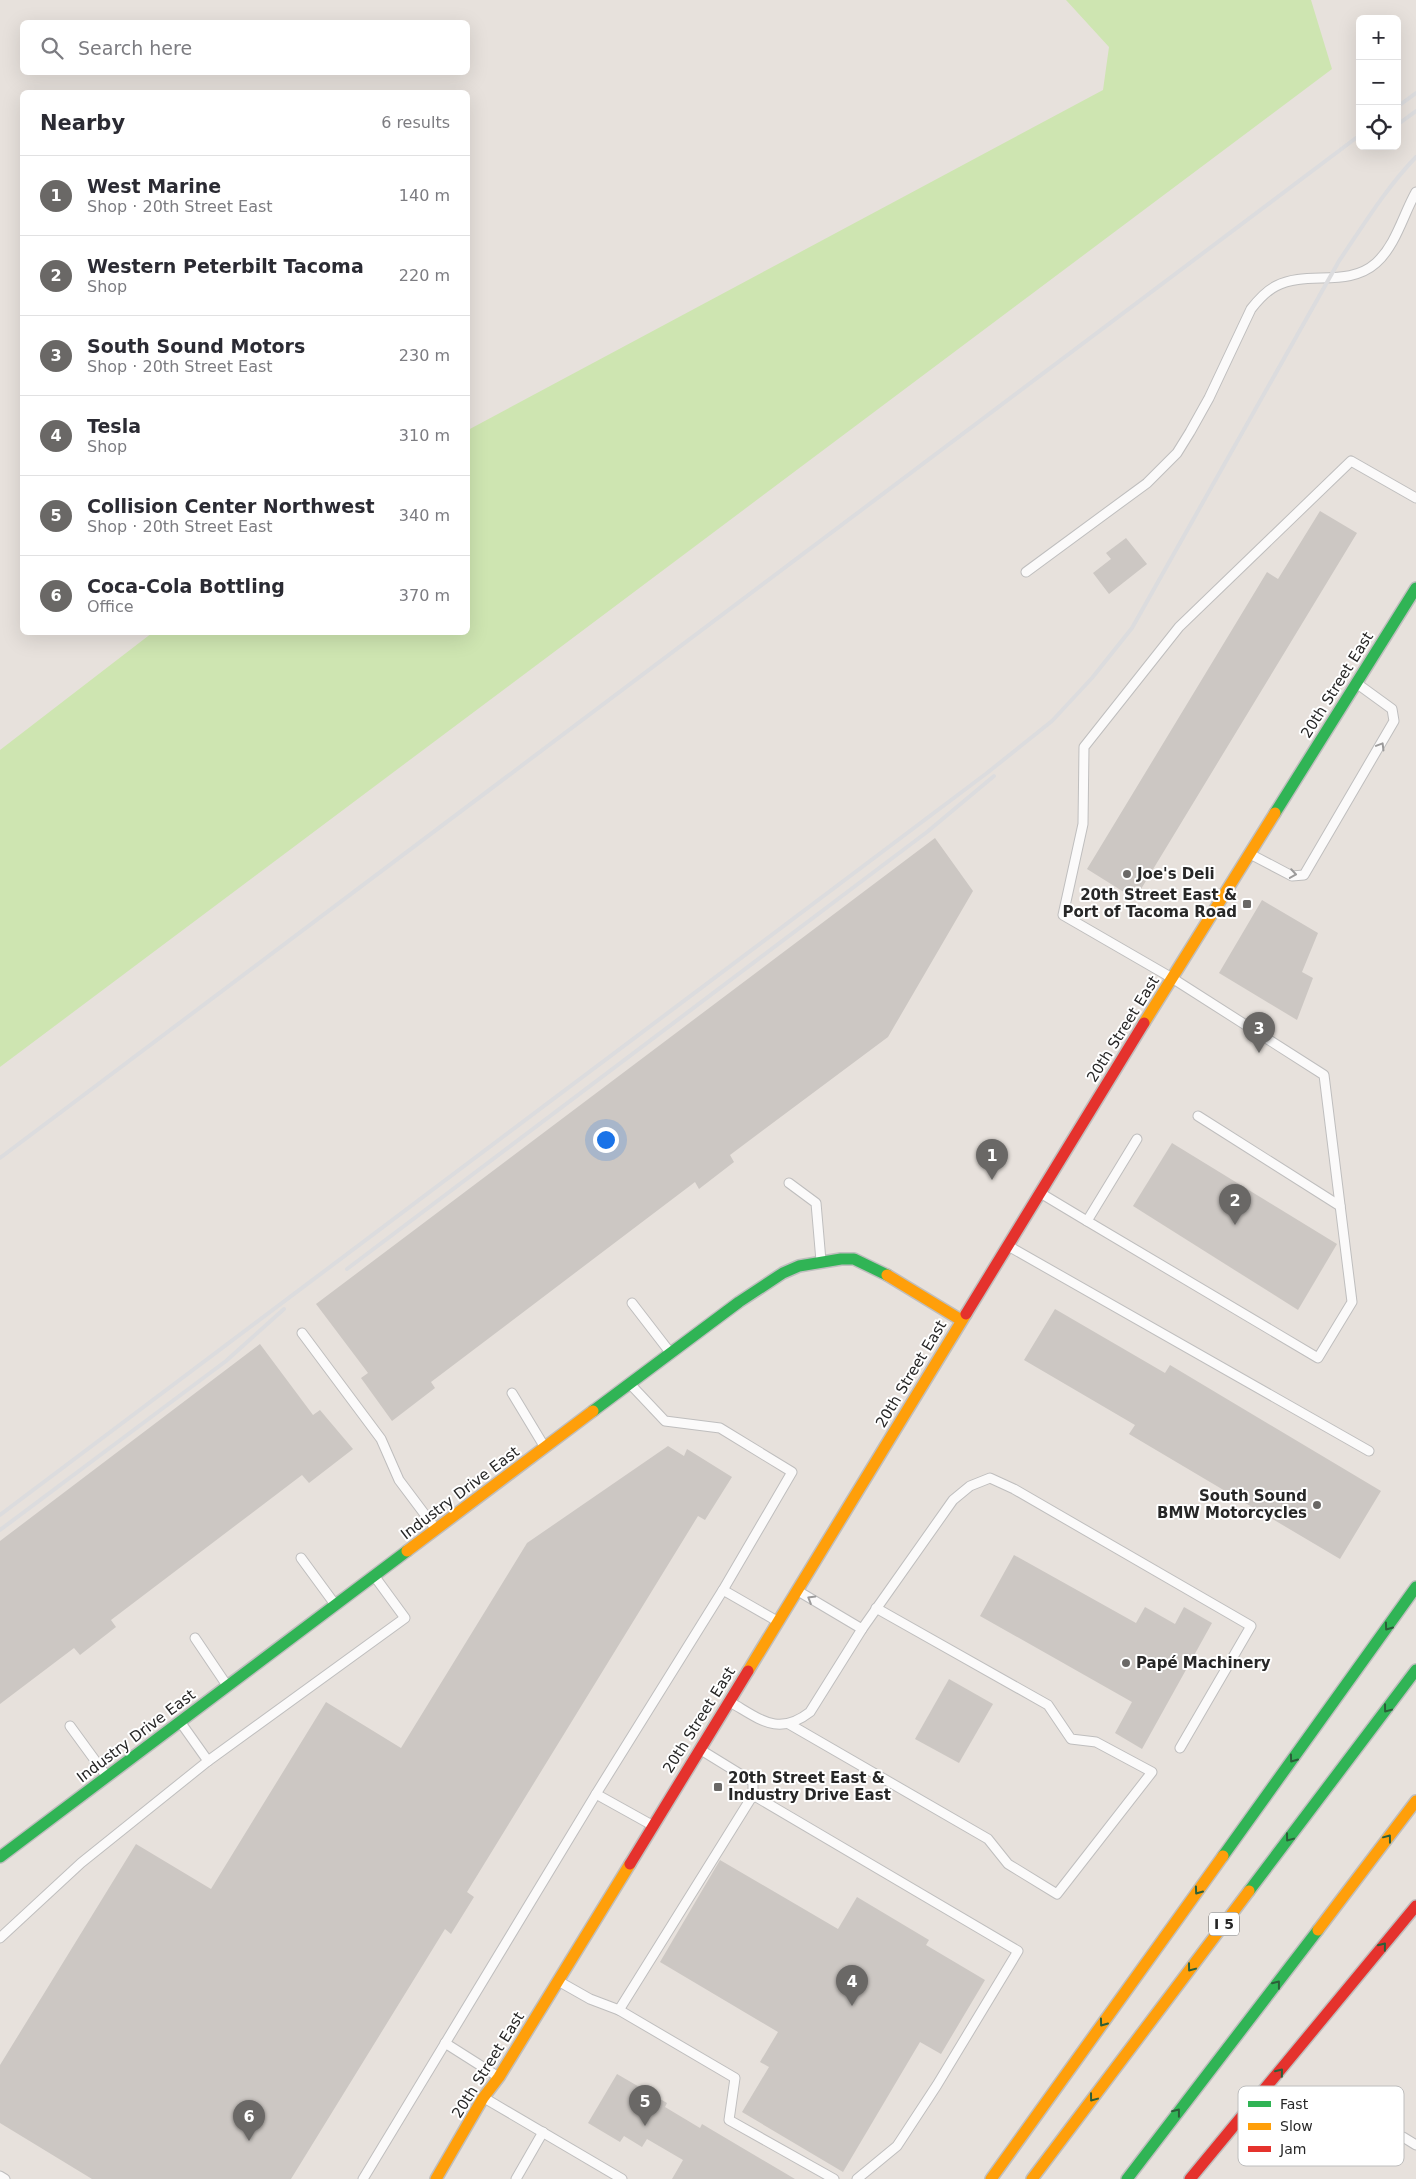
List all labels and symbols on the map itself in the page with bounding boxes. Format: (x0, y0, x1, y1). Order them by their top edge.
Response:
street label: 20th Street East (1297, 628, 1377, 741)
one-way arrow (1375, 742, 1385, 751)
place label: Joe's Deli (1136, 865, 1215, 883)
marker: Joe's Deli (1121, 868, 1133, 880)
one-way arrow (1289, 868, 1297, 879)
place label: 20th Street East & Port of Tacoma Road (1063, 886, 1237, 921)
marker: 20th Street East & Port of Tacoma Road (1241, 898, 1253, 910)
street label: 20th Street East (1083, 972, 1163, 1085)
pin: 3 (1243, 1012, 1275, 1053)
your location (593, 1127, 619, 1153)
pin: 1 (976, 1139, 1008, 1180)
pin: 2 (1219, 1184, 1251, 1225)
street label: 20th Street East (872, 1317, 950, 1431)
street label: Industry Drive East (397, 1443, 523, 1543)
place label: South Sound BMW Motorcycles (1157, 1487, 1307, 1522)
marker: South Sound BMW Motorcycles (1311, 1499, 1323, 1511)
one-way arrow (808, 1596, 817, 1606)
one-way arrow (1385, 1621, 1394, 1631)
place label: Papé Machinery (1136, 1654, 1271, 1672)
marker: Papé Machinery (1120, 1657, 1132, 1669)
street label: 20th Street East (659, 1663, 739, 1776)
street label: Industry Drive East (73, 1686, 199, 1786)
one-way arrow (1384, 1703, 1392, 1712)
one-way arrow (1290, 1753, 1299, 1763)
place label: 20th Street East & Industry Drive East (728, 1769, 891, 1804)
marker: 20th Street East & Industry Drive East (712, 1781, 724, 1793)
one-way arrow (1286, 1832, 1295, 1842)
one-way arrow (1382, 1835, 1390, 1844)
one-way arrow (1195, 1885, 1204, 1895)
road number: I 5 (1209, 1912, 1239, 1936)
one-way arrow (1377, 1943, 1385, 1952)
one-way arrow (1188, 1962, 1197, 1972)
pin: 4 (836, 1965, 868, 2006)
one-way arrow (1271, 1980, 1280, 1989)
street label: 20th Street East (448, 2008, 528, 2121)
one-way arrow (1100, 2017, 1109, 2026)
one-way arrow (1274, 2068, 1283, 2077)
pin: 5 (629, 2085, 661, 2126)
legend (1238, 2086, 1404, 2166)
one-way arrow (1090, 2092, 1099, 2102)
text: Fast (1280, 2096, 1309, 2112)
pin: 6 (233, 2100, 265, 2141)
one-way arrow (1172, 2109, 1180, 2118)
text: Slow (1280, 2118, 1313, 2134)
text: Jam (1279, 2141, 1306, 2157)

